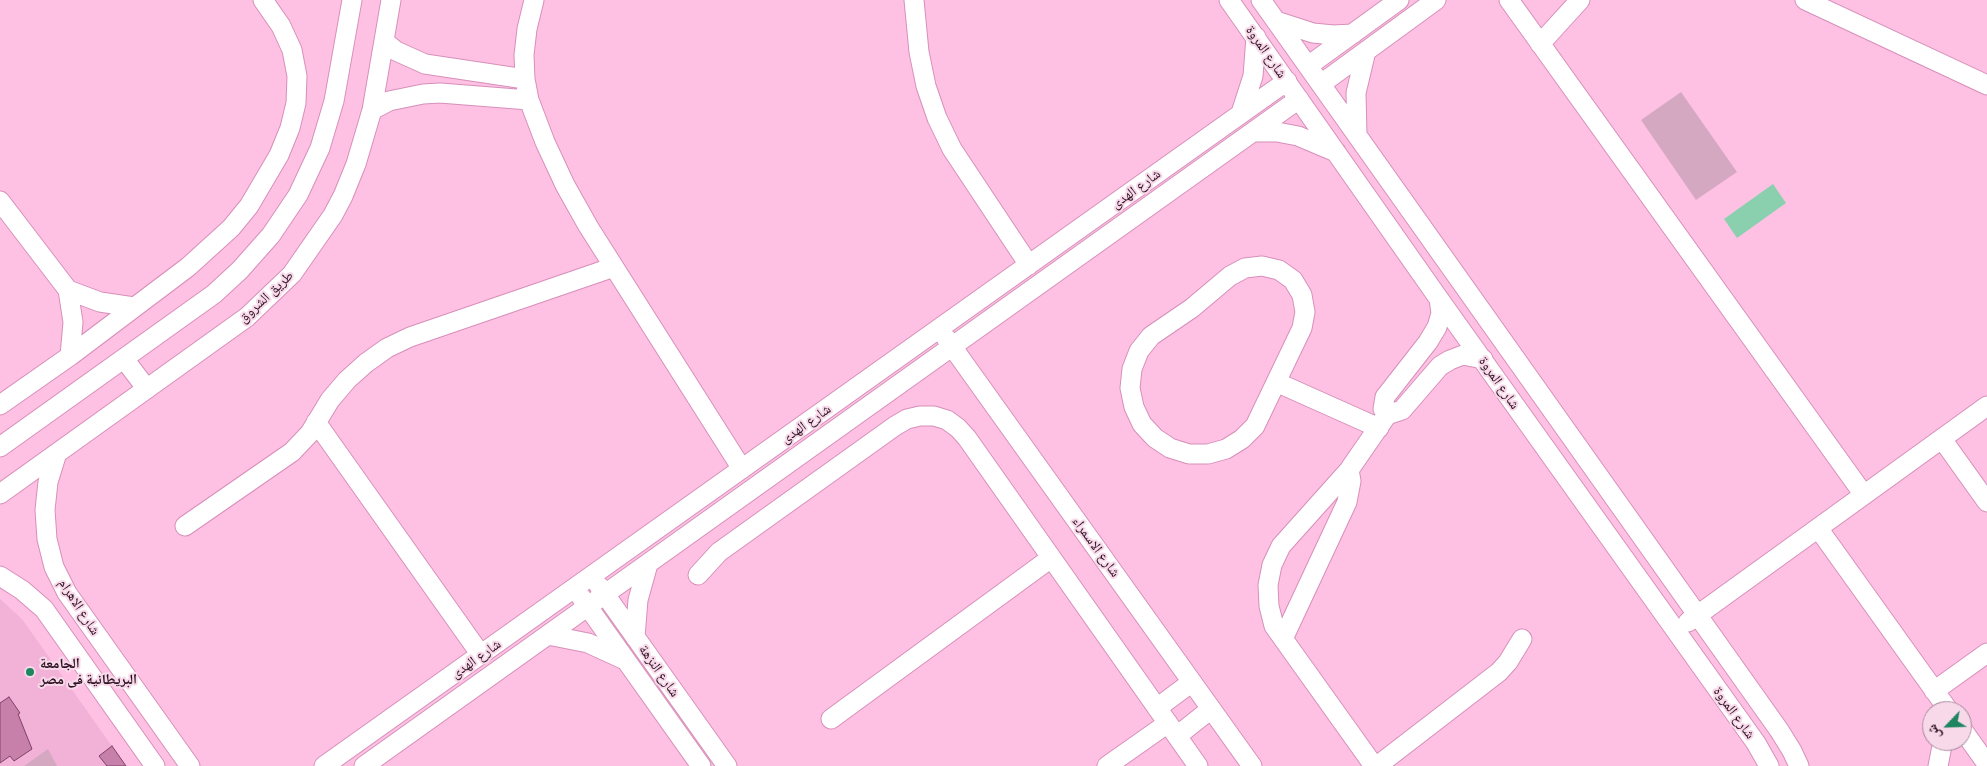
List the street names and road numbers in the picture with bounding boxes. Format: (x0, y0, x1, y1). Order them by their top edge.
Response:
street label: شارع المروة (1242, 23, 1290, 81)
street label: شارع الهدى (1108, 165, 1164, 213)
street label: طريق الشروق (235, 267, 297, 327)
street label: شارع المروة (1475, 354, 1523, 412)
street label: شارع الهدى (778, 401, 834, 447)
street label: شارع الاسمراء (1068, 513, 1124, 581)
street label: شارع الاهرام (55, 576, 103, 638)
street label: شارع الهدى (448, 636, 504, 682)
street label: شارع النزهة (635, 642, 683, 700)
street label: شارع المروة (1710, 684, 1758, 742)

